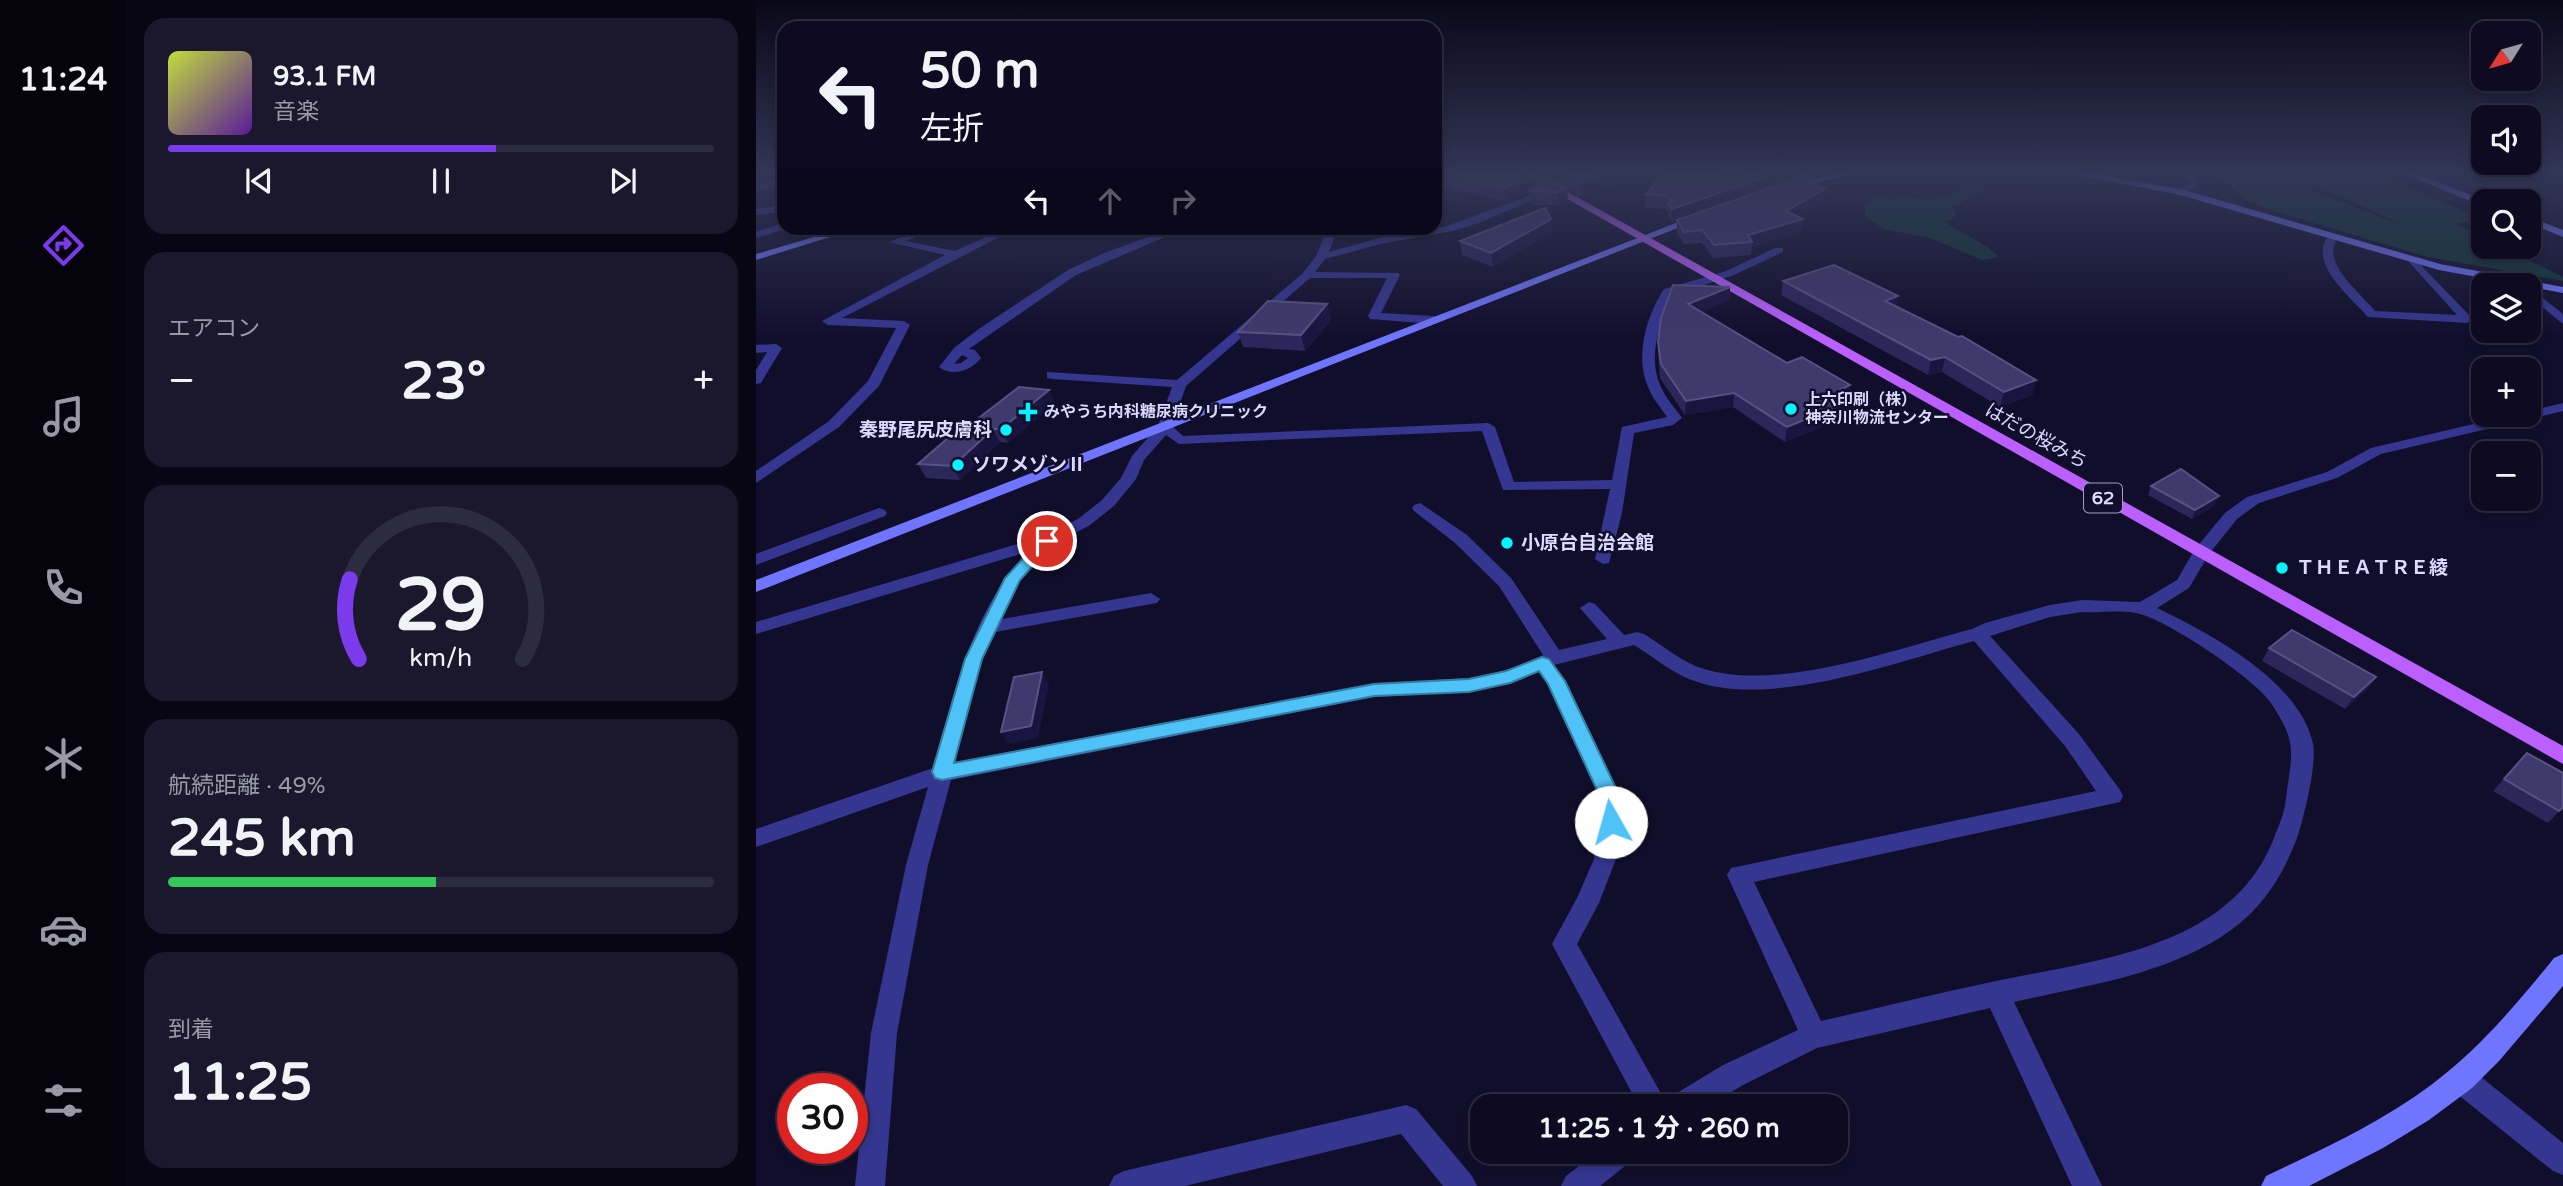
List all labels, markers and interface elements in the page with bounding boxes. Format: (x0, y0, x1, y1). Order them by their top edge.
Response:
north arrow (2471, 21, 2541, 91)
map controls (2471, 21, 2541, 511)
text: 50 m (920, 42, 1039, 101)
icon: left (805, 49, 896, 140)
text: 11:24 (19, 61, 107, 99)
text: 93.1 FM (273, 61, 376, 92)
text: 音楽 (273, 98, 319, 126)
button: sound (2471, 105, 2541, 175)
text: 左折 (920, 110, 984, 148)
icon: previous (240, 162, 278, 200)
icon: pause (422, 162, 460, 200)
icon: next (604, 162, 642, 200)
icon: left (1018, 182, 1056, 220)
icon: ahead (1091, 182, 1129, 220)
icon: right (1164, 182, 1202, 220)
button: search (2471, 189, 2541, 259)
icon: directions (39, 221, 88, 270)
button: layers (2471, 273, 2541, 343)
text: エアコン (168, 315, 260, 343)
text: 23° (401, 350, 486, 413)
button: + (2471, 357, 2541, 427)
text: − (168, 358, 195, 404)
text: + (693, 358, 714, 404)
place label: 上六印刷（株） 神奈川物流センター (1805, 390, 1949, 428)
icon: music (39, 392, 88, 441)
street label: はだの桜みち (1981, 399, 2091, 473)
marker: 上六印刷（株） 神奈川物流センター (1783, 401, 1799, 417)
marker: みやうち内科糖尿病クリニック (1018, 402, 1038, 422)
place label: みやうち内科糖尿病クリニック (1044, 402, 1268, 422)
place label: 秦野尾尻皮膚科 (859, 419, 992, 441)
marker: 秦野尾尻皮膚科 (998, 422, 1014, 438)
button: − (2471, 441, 2541, 511)
place label: ソワメゾンⅡ (972, 454, 1086, 476)
marker: ソワメゾンⅡ (950, 457, 966, 473)
road number: 62 (2084, 484, 2122, 512)
pin (1017, 511, 1077, 571)
icon: arrive (1028, 522, 1066, 560)
place label: 小原台自治会館 (1521, 532, 1654, 554)
marker: 小原台自治会館 (1499, 535, 1515, 551)
place label: ＴＨＥＡＴＲＥ綾 (2296, 557, 2448, 579)
marker: ＴＨＥＡＴＲＥ綾 (2274, 560, 2290, 576)
text: 29 (395, 562, 487, 650)
icon: phone (39, 563, 88, 612)
text: km/h (410, 643, 472, 673)
icon: climate (39, 734, 88, 783)
text: 航続距離 · 49% (168, 772, 326, 800)
position arrow (1574, 785, 1648, 859)
text: 245 km (168, 807, 356, 870)
icon: car (39, 905, 88, 954)
text: 到着 (168, 1016, 214, 1044)
text: 11:25 (168, 1051, 312, 1114)
speed limit sign: 30 (777, 1073, 868, 1164)
icon: filters (39, 1076, 88, 1125)
text: 11:25 · 1 分 · 260 m (1538, 1113, 1780, 1144)

